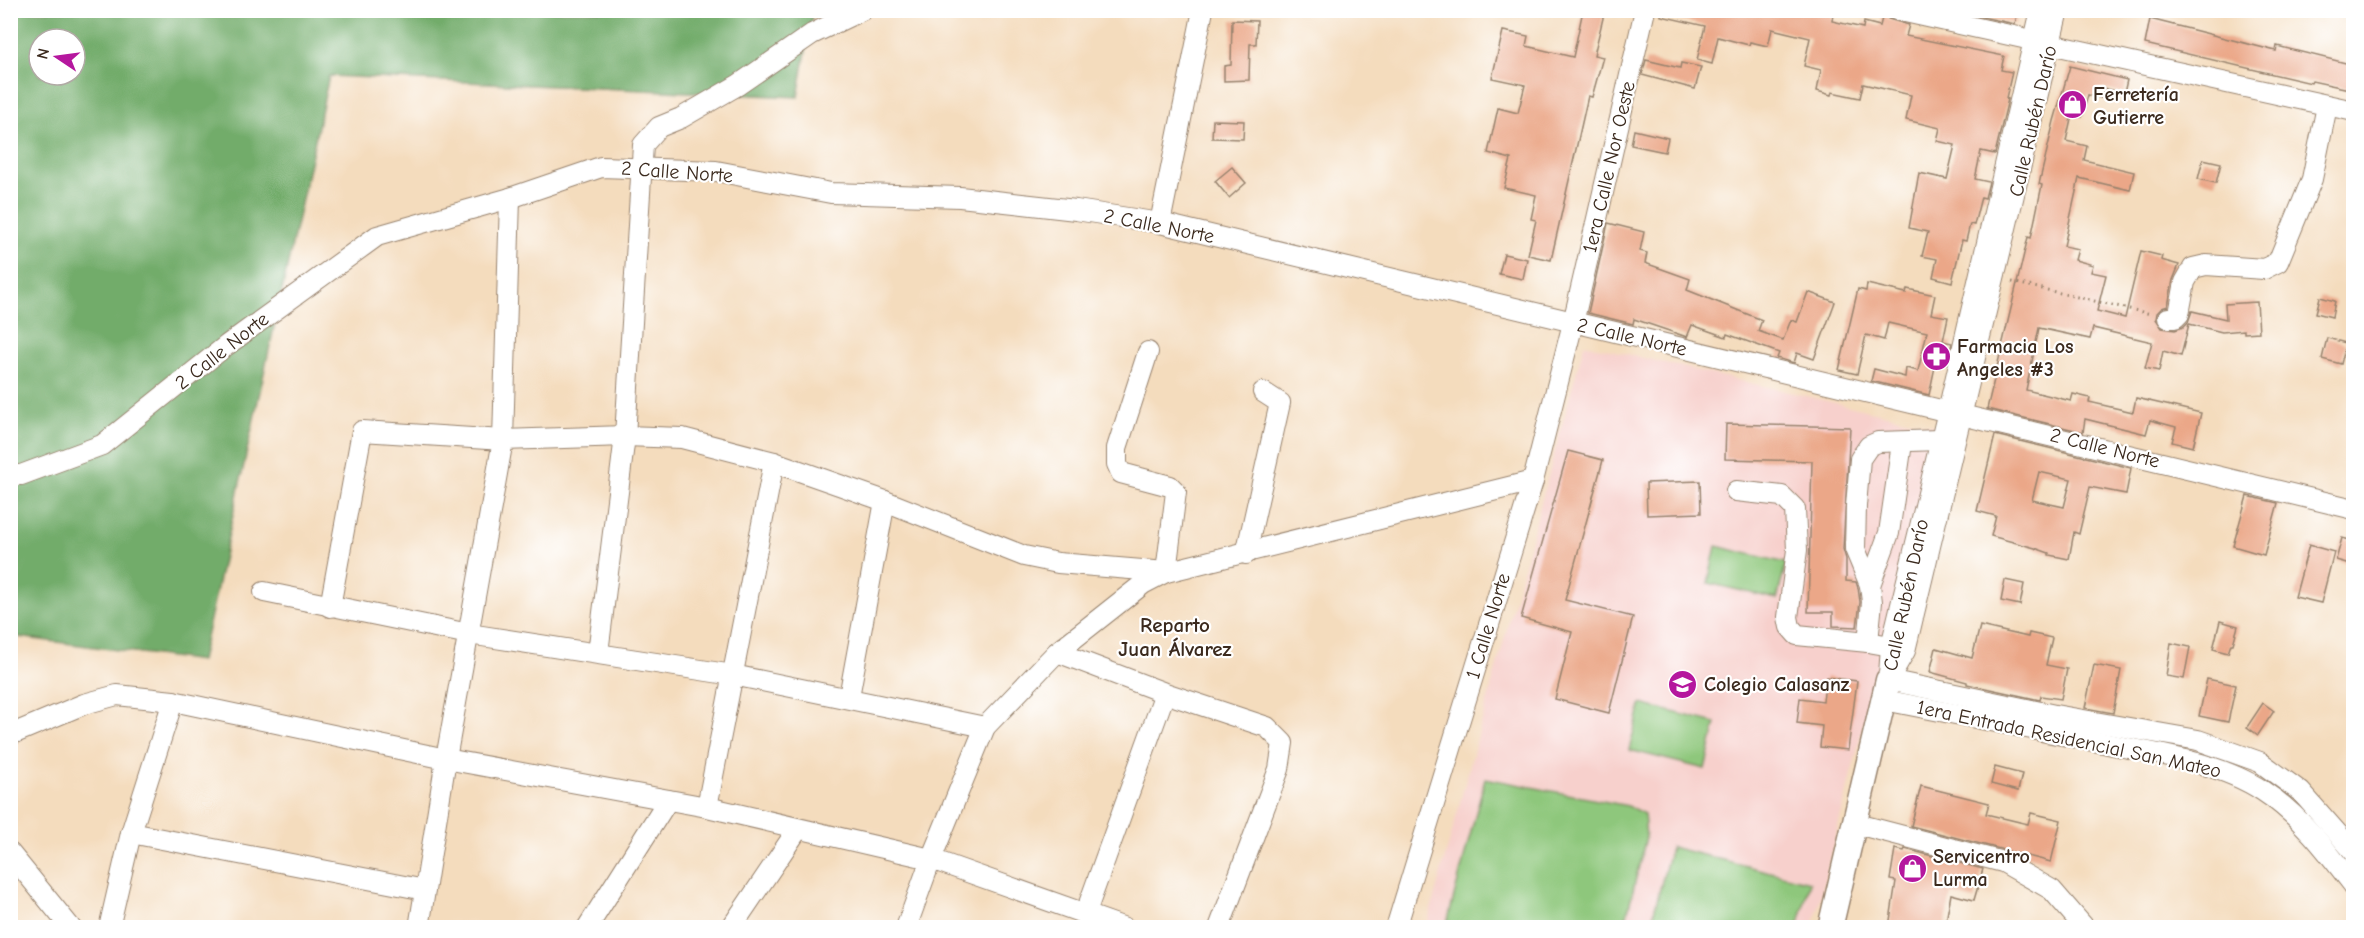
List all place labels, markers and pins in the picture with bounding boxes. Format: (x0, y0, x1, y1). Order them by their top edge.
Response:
place label: Ferretería Gutierre (2093, 83, 2179, 129)
shop icon: Ferretería Gutierre (2056, 89, 2088, 121)
place label: Farmacia Los Angeles #3 (1957, 335, 2074, 381)
pharmacy icon: Farmacia Los Angeles #3 (1920, 341, 1952, 373)
school or university icon: Colegio Calasanz (1667, 668, 1699, 700)
place label: Colegio Calasanz (1704, 673, 1850, 696)
place label: Servicentro Lurma (1933, 845, 2030, 891)
shop icon: Servicentro Lurma (1896, 852, 1928, 884)

